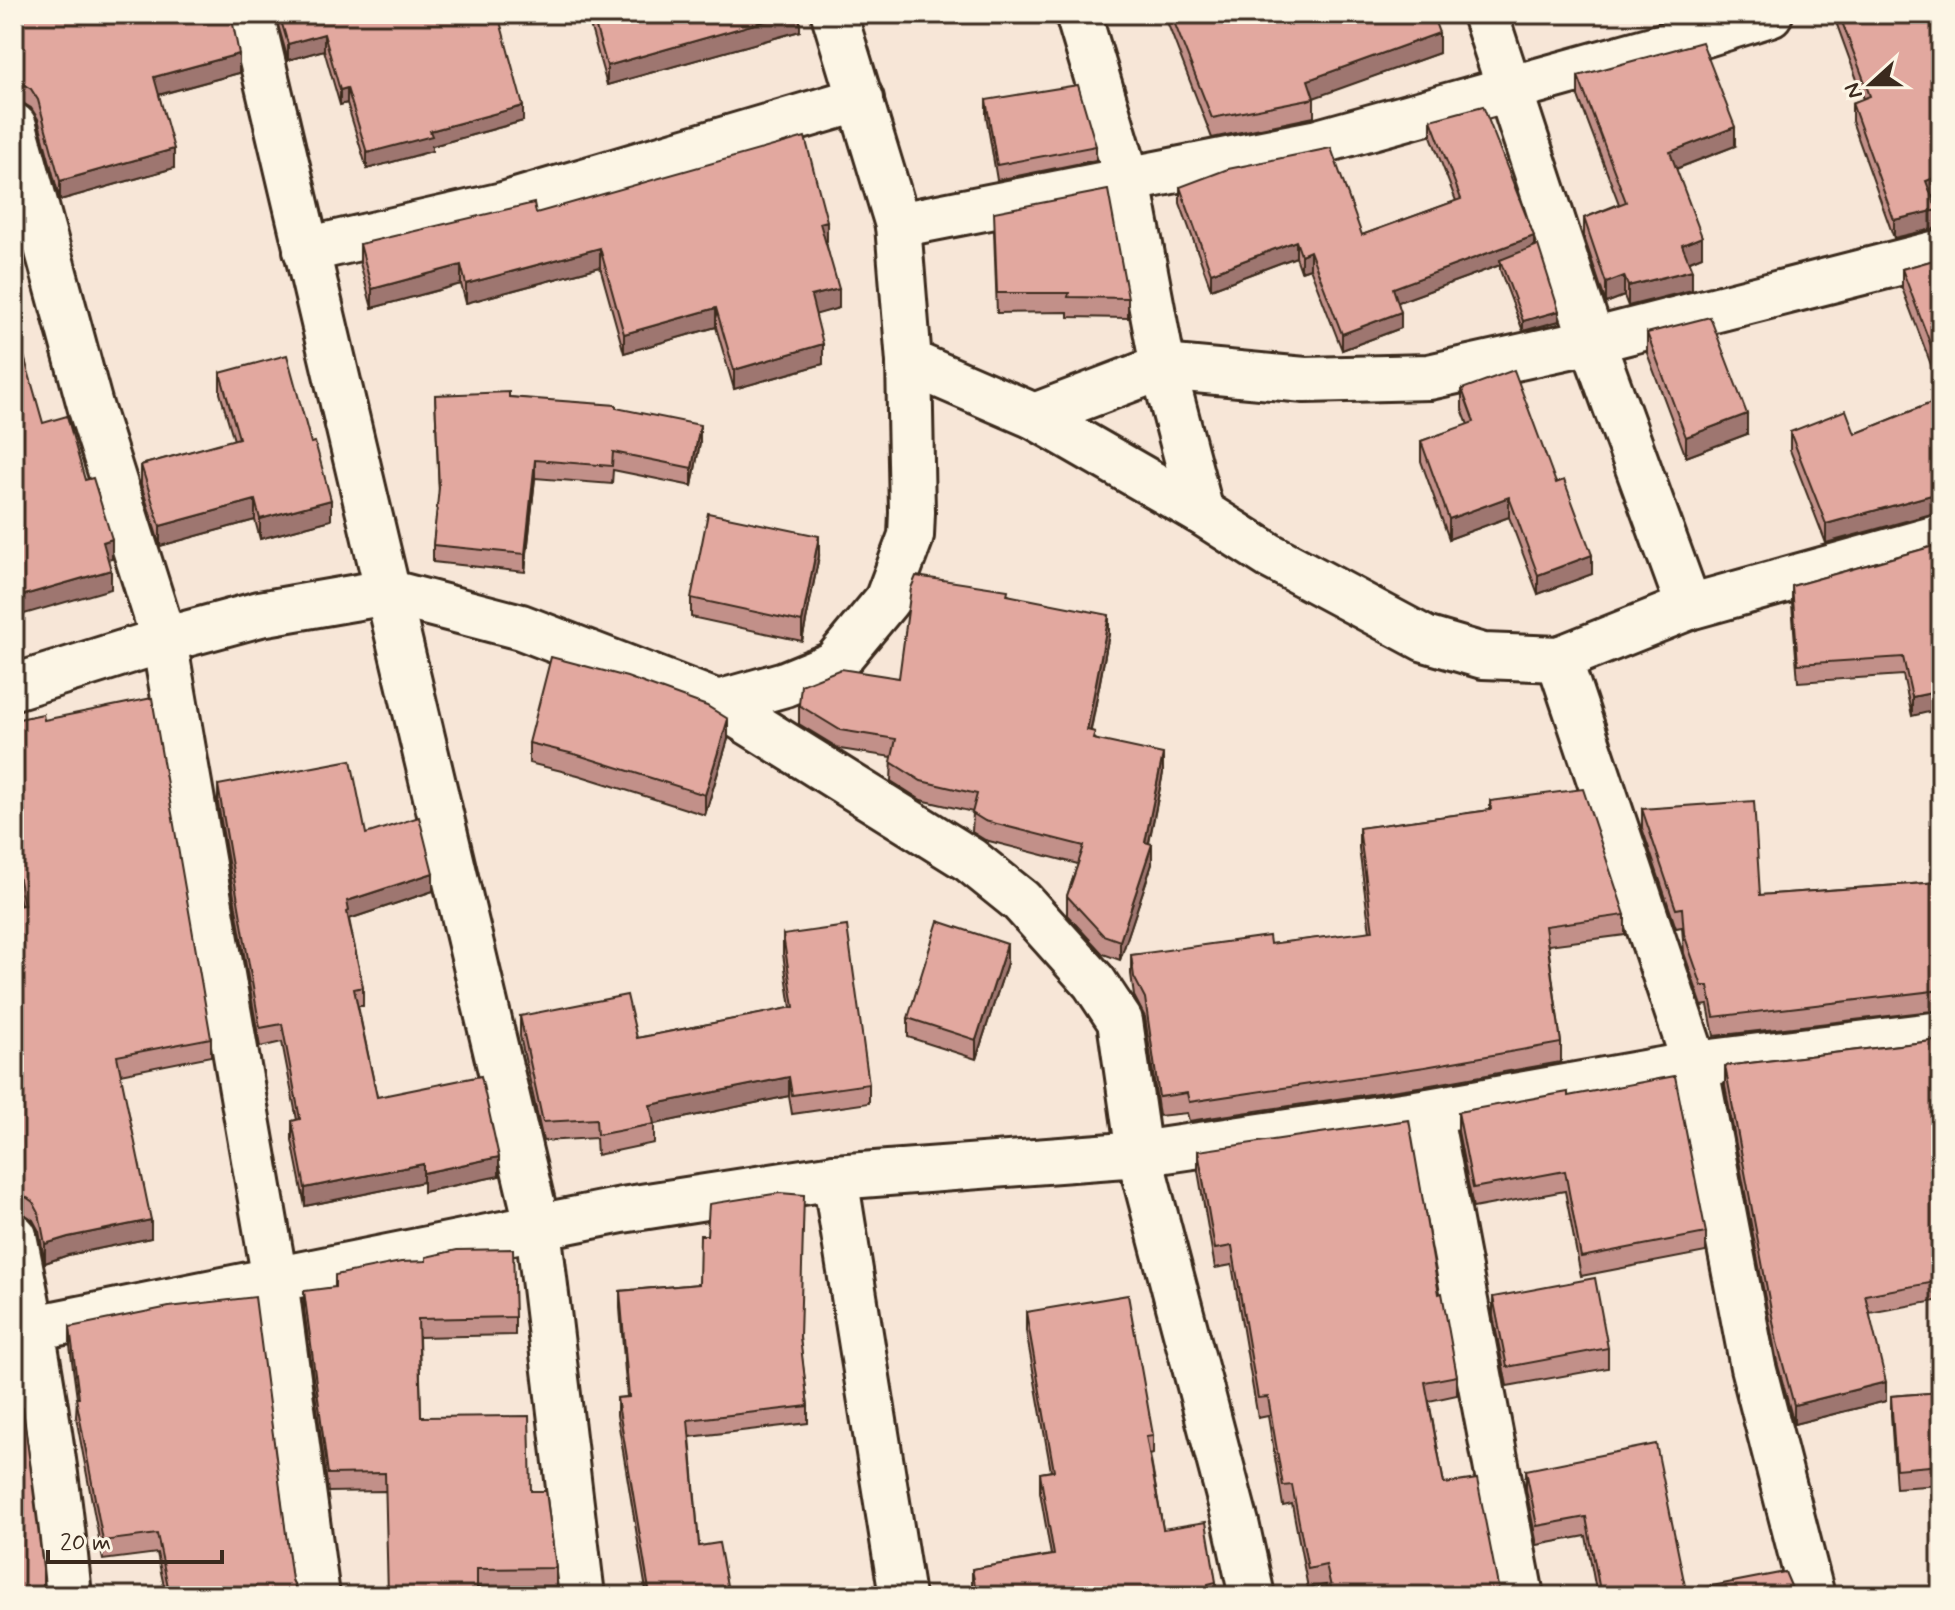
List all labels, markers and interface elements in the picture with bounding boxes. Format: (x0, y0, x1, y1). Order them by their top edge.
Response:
north arrow (1831, 44, 1911, 124)
text: N (1838, 79, 1870, 102)
scale bar (48, 1514, 222, 1564)
text: 20 m (60, 1528, 111, 1559)

